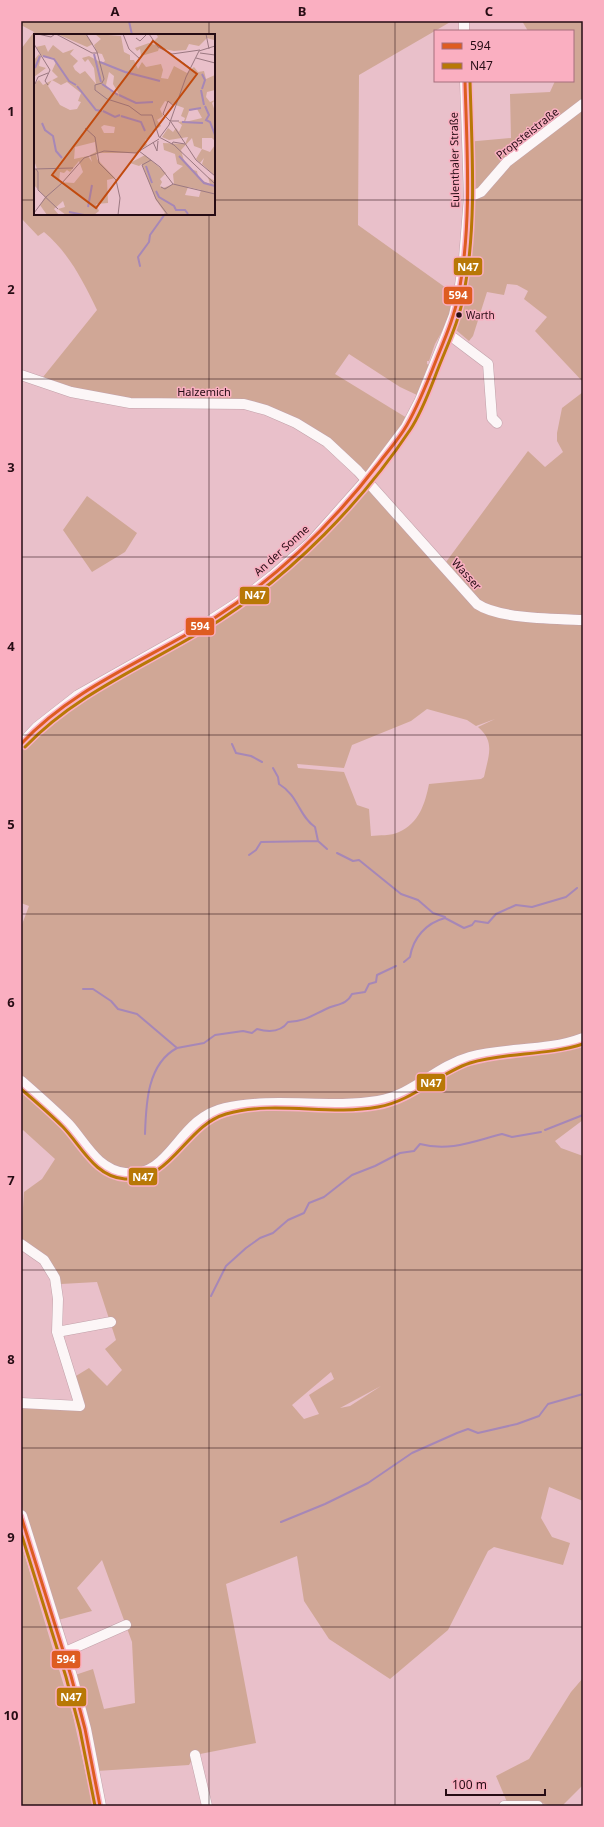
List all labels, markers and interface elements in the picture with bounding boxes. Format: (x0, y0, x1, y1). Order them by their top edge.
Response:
text: A (111, 2, 120, 20)
text: B (298, 2, 306, 20)
text: C (485, 2, 493, 20)
legend (434, 30, 574, 82)
inset map (34, 34, 215, 215)
text: 594 (470, 37, 491, 54)
text: N47 (470, 57, 493, 74)
text: 1 (7, 102, 15, 120)
street label: Propsteistraße (493, 104, 561, 162)
street label: Eulenthaler Straße (446, 112, 462, 208)
line badge: N47 (453, 257, 483, 276)
text: N47 (457, 259, 479, 274)
text: 2 (7, 280, 15, 298)
line badge: 594 (443, 286, 473, 305)
text: 594 (449, 287, 468, 302)
place label: Warth (466, 308, 495, 322)
marker: Warth (454, 310, 464, 320)
street label: Halzemich (177, 384, 231, 399)
text: 3 (7, 458, 15, 476)
street label: An der Sonne (250, 521, 312, 579)
street label: Wasser (449, 555, 485, 593)
line badge: N47 (239, 586, 270, 605)
text: N47 (244, 587, 266, 602)
line badge: 594 (185, 617, 215, 636)
text: 594 (191, 618, 210, 633)
text: 4 (7, 637, 15, 655)
text: 5 (7, 815, 15, 833)
text: 6 (7, 993, 15, 1011)
line badge: N47 (416, 1073, 446, 1092)
text: N47 (420, 1075, 442, 1090)
line badge: N47 (128, 1167, 158, 1186)
text: N47 (132, 1169, 154, 1184)
text: 7 (7, 1171, 15, 1189)
text: 8 (7, 1350, 15, 1368)
text: 9 (7, 1528, 15, 1546)
line badge: 594 (51, 1650, 81, 1669)
text: 594 (57, 1651, 76, 1666)
line badge: N47 (56, 1687, 87, 1707)
text: N47 (60, 1689, 82, 1704)
text: 10 (4, 1706, 18, 1724)
scale bar (446, 1771, 545, 1797)
text: 100 m (452, 1776, 487, 1793)

